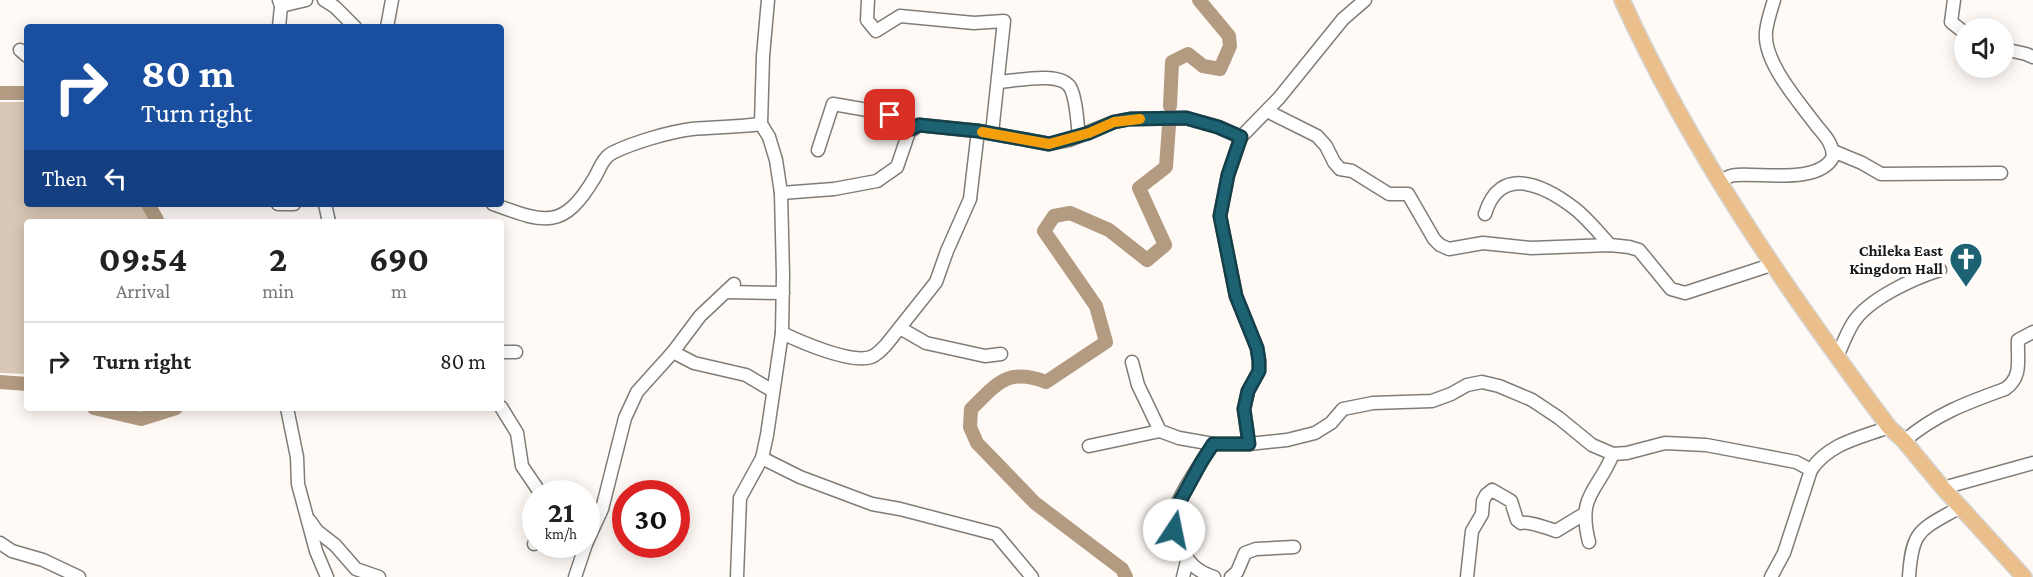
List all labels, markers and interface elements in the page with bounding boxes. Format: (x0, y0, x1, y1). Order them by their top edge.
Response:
map controls (1954, 18, 2014, 78)
button: sound (1954, 18, 2014, 78)
icon: right (42, 48, 120, 126)
text: 80 m (141, 49, 235, 96)
pin (864, 89, 915, 140)
text: Turn right (141, 98, 252, 128)
icon: arrive (873, 98, 906, 131)
icon: left (99, 162, 132, 195)
text: Then (42, 166, 87, 191)
text: 09:54 (99, 239, 187, 279)
text: 2 (269, 239, 287, 279)
text: 690 (369, 239, 429, 279)
church icon: Chileka East Kingdom Hall (1948, 241, 1984, 288)
place label: Chileka East Kingdom Hall (1849, 242, 1943, 277)
text: Arrival (116, 280, 170, 302)
text: min (262, 280, 294, 302)
text: m (391, 280, 407, 302)
icon: right (42, 345, 75, 378)
text: Turn right (93, 349, 191, 374)
text: 80 m (440, 349, 486, 374)
speed limit sign: 30 (612, 480, 690, 558)
text: 21 (548, 495, 574, 528)
position arrow (1142, 498, 1206, 562)
text: km/h (545, 526, 577, 542)

